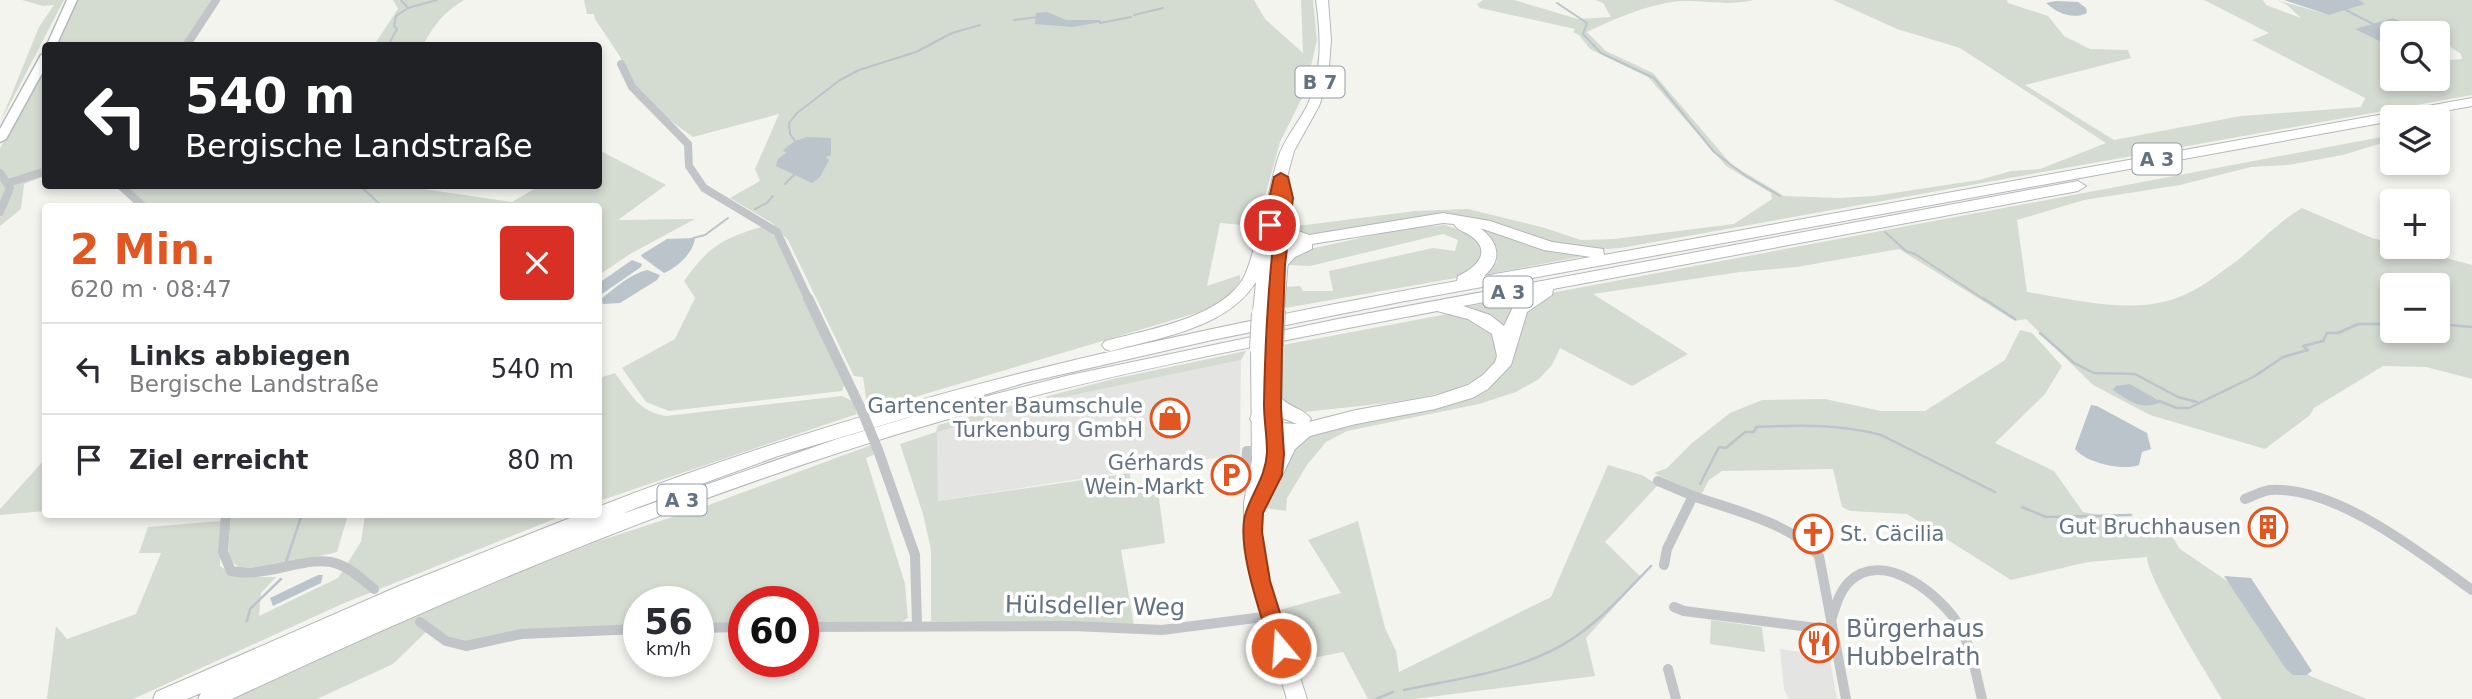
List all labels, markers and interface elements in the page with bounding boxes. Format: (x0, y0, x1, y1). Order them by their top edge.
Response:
map controls (2380, 21, 2450, 343)
button: search (2380, 21, 2450, 91)
road number: B 7 (1296, 66, 1344, 97)
text: 540 m (185, 68, 355, 125)
icon: left (70, 70, 161, 161)
button: layers (2380, 105, 2450, 175)
text: Bergische Landstraße (185, 127, 533, 165)
road number: A 3 (2132, 144, 2182, 174)
button: + (2380, 189, 2450, 259)
pin (1240, 195, 1300, 255)
icon: arrive (1251, 206, 1289, 244)
text: 2 Min. (70, 225, 216, 274)
button: close (500, 226, 574, 300)
button: − (2380, 273, 2450, 343)
text: 620 m · 08:47 (70, 276, 232, 302)
road number: A 3 (1484, 276, 1532, 308)
text: Links abbiegen (129, 341, 351, 371)
icon: left (70, 350, 108, 388)
text: 540 m (491, 354, 574, 384)
text: Bergische Landstraße (129, 371, 379, 397)
place label: Gartencenter Baumschule Turkenburg GmbH (868, 394, 1143, 442)
shop icon: Gartencenter Baumschule Turkenburg GmbH (1149, 397, 1191, 439)
icon: arrive (70, 441, 108, 479)
text: Ziel erreicht (129, 445, 309, 475)
text: 80 m (507, 445, 574, 475)
place label: Gérhards Wein-Markt (1085, 451, 1204, 499)
parking icon: Gérhards Wein-Markt (1210, 454, 1252, 496)
road number: A 3 (658, 485, 706, 516)
building icon: Gut Bruchhausen (2247, 506, 2289, 548)
church icon: St. Cäcilia (1792, 513, 1834, 555)
place label: Gut Bruchhausen (2059, 515, 2241, 539)
place label: St. Cäcilia (1840, 522, 1944, 546)
speed limit sign: 60 (728, 586, 819, 677)
street label: Hülsdeller Weg (1005, 590, 1185, 622)
text: 56 (644, 602, 693, 642)
position arrow (1244, 611, 1318, 685)
place label: Bürgerhaus Hubbelrath (1846, 615, 1984, 671)
restaurant icon: Bürgerhaus Hubbelrath (1798, 622, 1840, 664)
text: km/h (646, 638, 691, 659)

